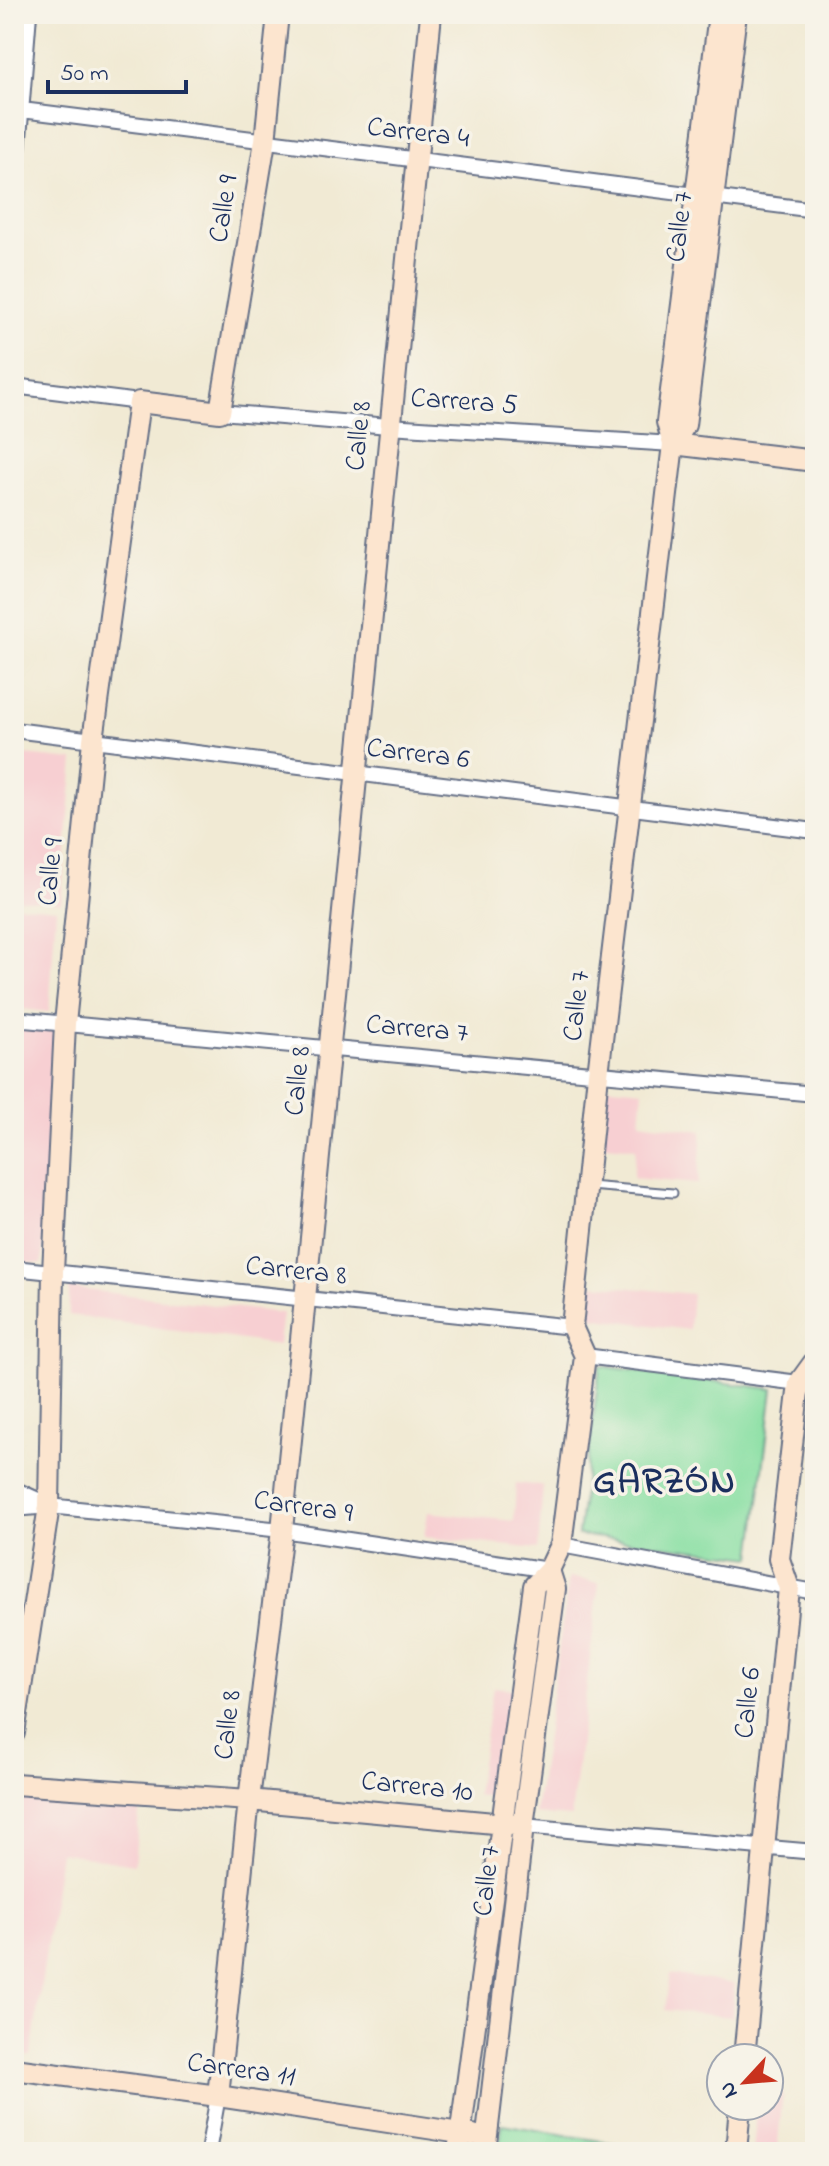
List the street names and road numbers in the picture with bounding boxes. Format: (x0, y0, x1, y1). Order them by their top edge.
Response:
street label: Carrera 4 (365, 107, 472, 161)
street label: Calle 9 (199, 172, 251, 246)
street label: Calle 7 (656, 189, 706, 265)
street label: Carrera 5 (409, 379, 519, 427)
street label: Calle 8 (336, 399, 384, 473)
street label: Carrera 6 (364, 728, 472, 782)
street label: Calle 9 (28, 836, 76, 908)
street label: Calle 7 (553, 968, 603, 1044)
street label: Carrera 7 (364, 1005, 470, 1055)
street label: Calle 8 (275, 1044, 323, 1118)
street label: Carrera 8 (243, 1246, 349, 1298)
street label: Carrera 9 (251, 1481, 356, 1535)
street label: Calle 6 (725, 1665, 773, 1741)
street label: Calle 8 (204, 1688, 254, 1762)
street label: Carrera 10 (359, 1762, 475, 1814)
street label: Calle 7 (463, 1843, 513, 1919)
street label: Carrera 11 (184, 2043, 298, 2099)

